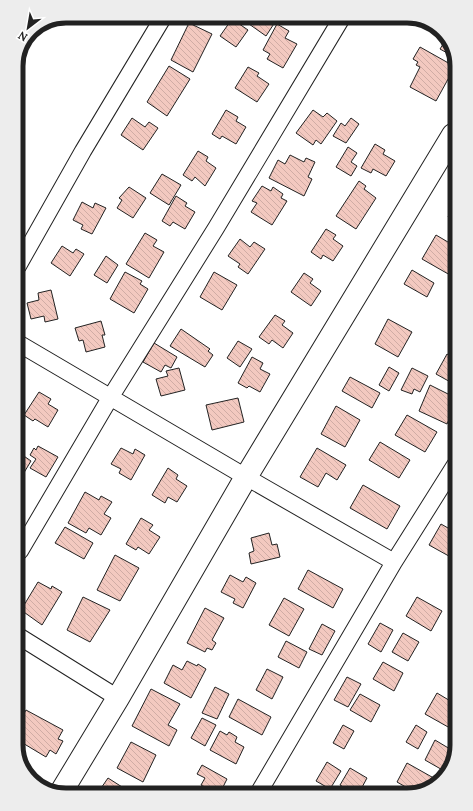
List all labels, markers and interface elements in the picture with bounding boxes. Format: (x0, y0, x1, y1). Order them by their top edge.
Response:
north arrow (8, 8, 48, 48)
text: N (15, 28, 30, 45)

